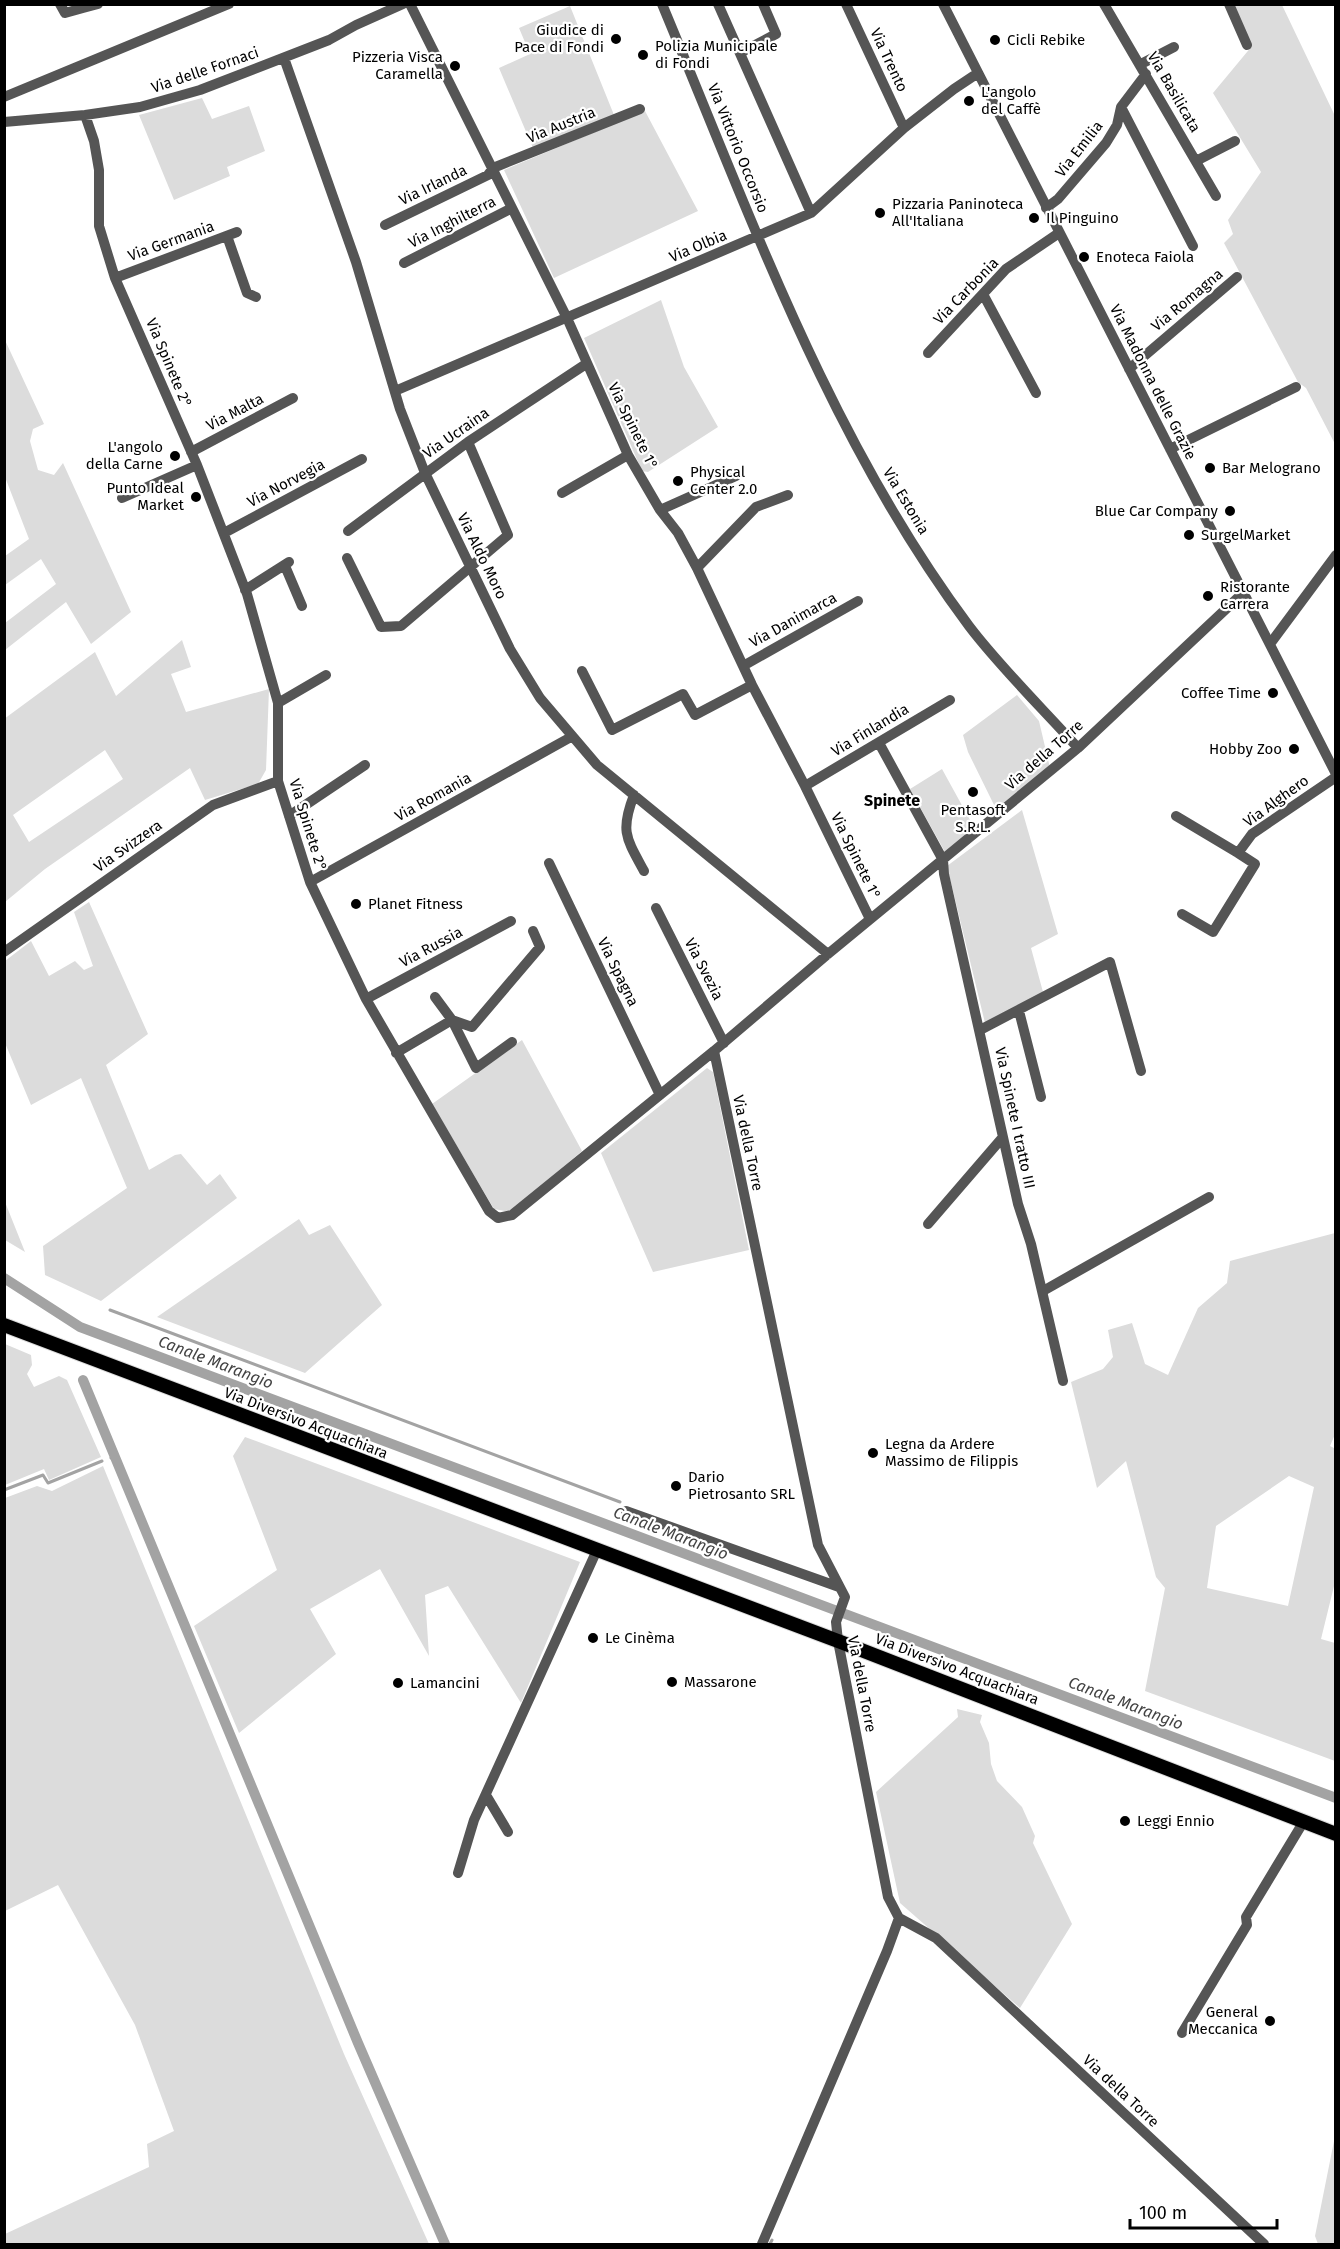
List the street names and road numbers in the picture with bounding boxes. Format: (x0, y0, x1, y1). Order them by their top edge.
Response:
street label: Via Trento (866, 25, 912, 95)
street label: Via delle Fornaci (149, 43, 261, 97)
street label: Via Basilicata (1144, 48, 1204, 136)
street label: Via Vittorio Occorsio (704, 81, 772, 215)
street label: Via Austria (524, 103, 598, 147)
street label: Via Emilia (1051, 117, 1107, 181)
street label: Via Irlanda (396, 161, 470, 209)
street label: Via Inghilterra (405, 192, 499, 252)
street label: Via Germania (125, 217, 217, 265)
street label: Via Olbia (667, 226, 729, 266)
street label: Via Carbonia (930, 254, 1002, 328)
street label: Via Romagna (1148, 265, 1226, 335)
street label: Via Madonna delle Grazie (1106, 301, 1200, 463)
street label: Via Spinete 2° (142, 315, 196, 411)
street label: Via Spinete 1° (604, 380, 662, 472)
street label: Via Malta (203, 389, 267, 435)
street label: Via Ucraina (420, 404, 492, 462)
street label: Via Norvegia (244, 455, 328, 511)
street label: Via Estonia (879, 464, 933, 538)
street label: Via Aldo Moro (453, 510, 511, 602)
street label: Via Danimarca (746, 589, 840, 651)
street label: Via Finlandia (828, 700, 912, 760)
street label: Via della Torre (1001, 716, 1087, 794)
street label: Via Romania (392, 769, 474, 825)
street label: Via Alghero (1240, 771, 1312, 831)
street label: Via Spinete 2° (285, 777, 331, 873)
street label: Via Spinete 1° (827, 810, 885, 902)
street label: Via Svizzera (91, 816, 165, 876)
street label: Via Russia (396, 923, 466, 971)
street label: Via Spagna (594, 935, 642, 1009)
street label: Via Svezia (681, 935, 727, 1003)
street label: Via Spinete I tratto III (991, 1046, 1039, 1190)
street label: Via della Torre (729, 1093, 767, 1193)
street label: Via Diversivo Acquachiara (222, 1383, 390, 1463)
street label: Via Diversivo Acquachiara (873, 1629, 1041, 1709)
street label: Via della Torre (844, 1634, 880, 1734)
street label: Via della Torre (1079, 2051, 1163, 2131)

